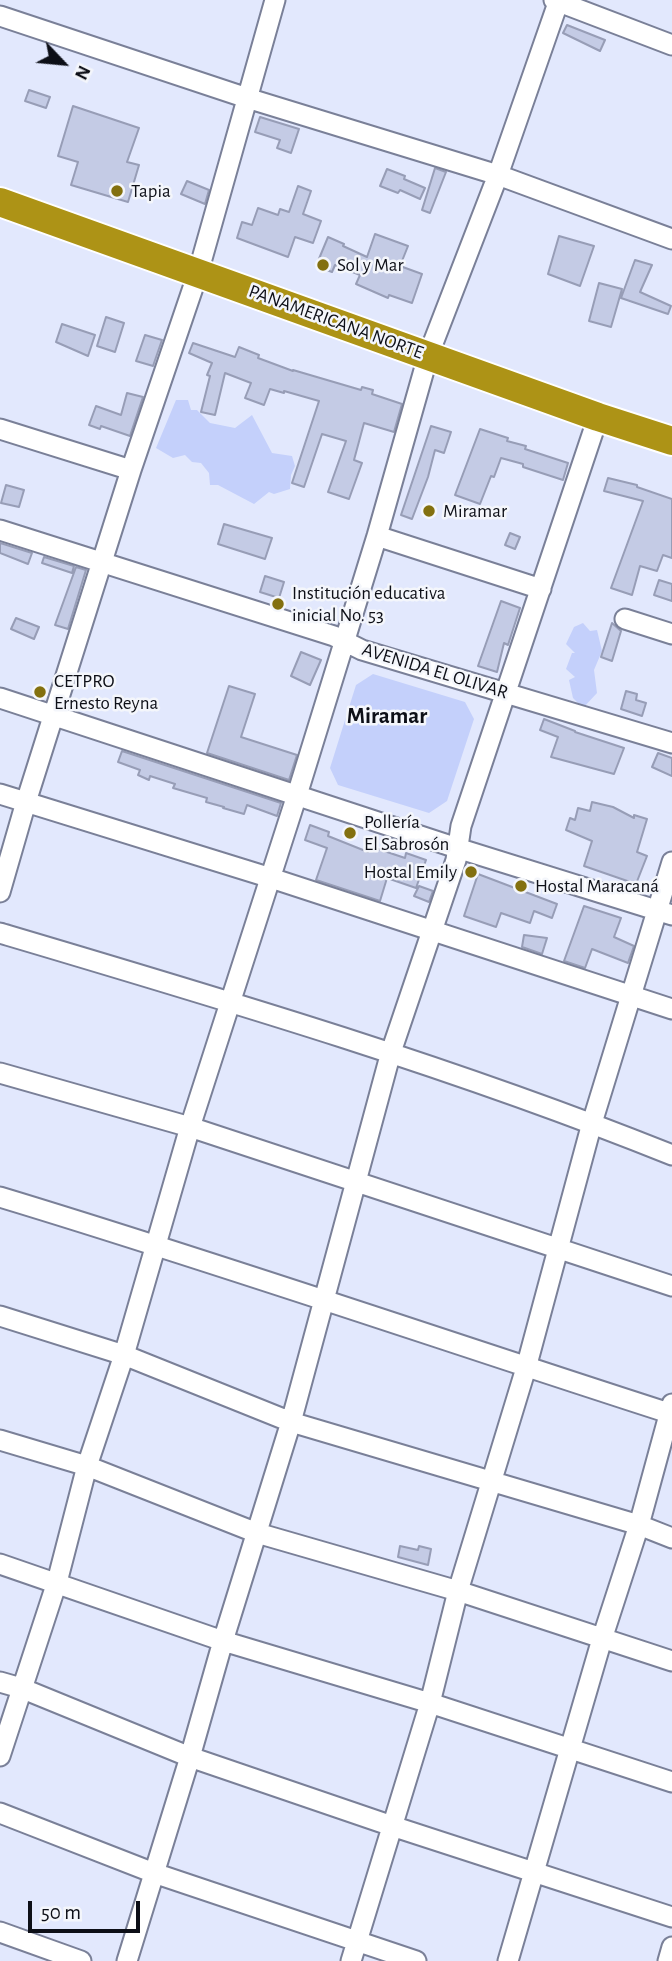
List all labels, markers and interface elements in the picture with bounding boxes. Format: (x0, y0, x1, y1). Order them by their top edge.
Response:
north arrow (28, 28, 98, 98)
text: N (71, 62, 94, 83)
place label: Tapia (131, 180, 171, 202)
marker: Tapia (109, 183, 125, 199)
place label: Sol y Mar (337, 254, 404, 276)
marker: Sol y Mar (315, 257, 331, 273)
street label: PANAMERICANA NORTE (245, 280, 427, 364)
place label: Miramar (443, 500, 507, 522)
marker: Miramar (421, 503, 437, 519)
place label: Institución educativa inicial No. 53 (292, 582, 445, 626)
marker: Institución educativa inicial No. 53 (270, 596, 286, 612)
street label: AVENIDA EL OLIVAR (359, 638, 511, 704)
place label: CETPRO Ernesto Reyna (54, 670, 158, 714)
marker: CETPRO Ernesto Reyna (32, 684, 48, 700)
district label: Miramar (347, 702, 427, 730)
place label: Pollería El Sabrosón (364, 811, 449, 855)
marker: Pollería El Sabrosón (342, 825, 358, 841)
place label: Hostal Emily (364, 861, 457, 883)
marker: Hostal Emily (463, 864, 479, 880)
place label: Hostal Maracaná (535, 875, 659, 897)
marker: Hostal Maracaná (513, 878, 529, 894)
scale bar (32, 1888, 144, 1932)
text: 50 m (41, 1902, 81, 1923)

